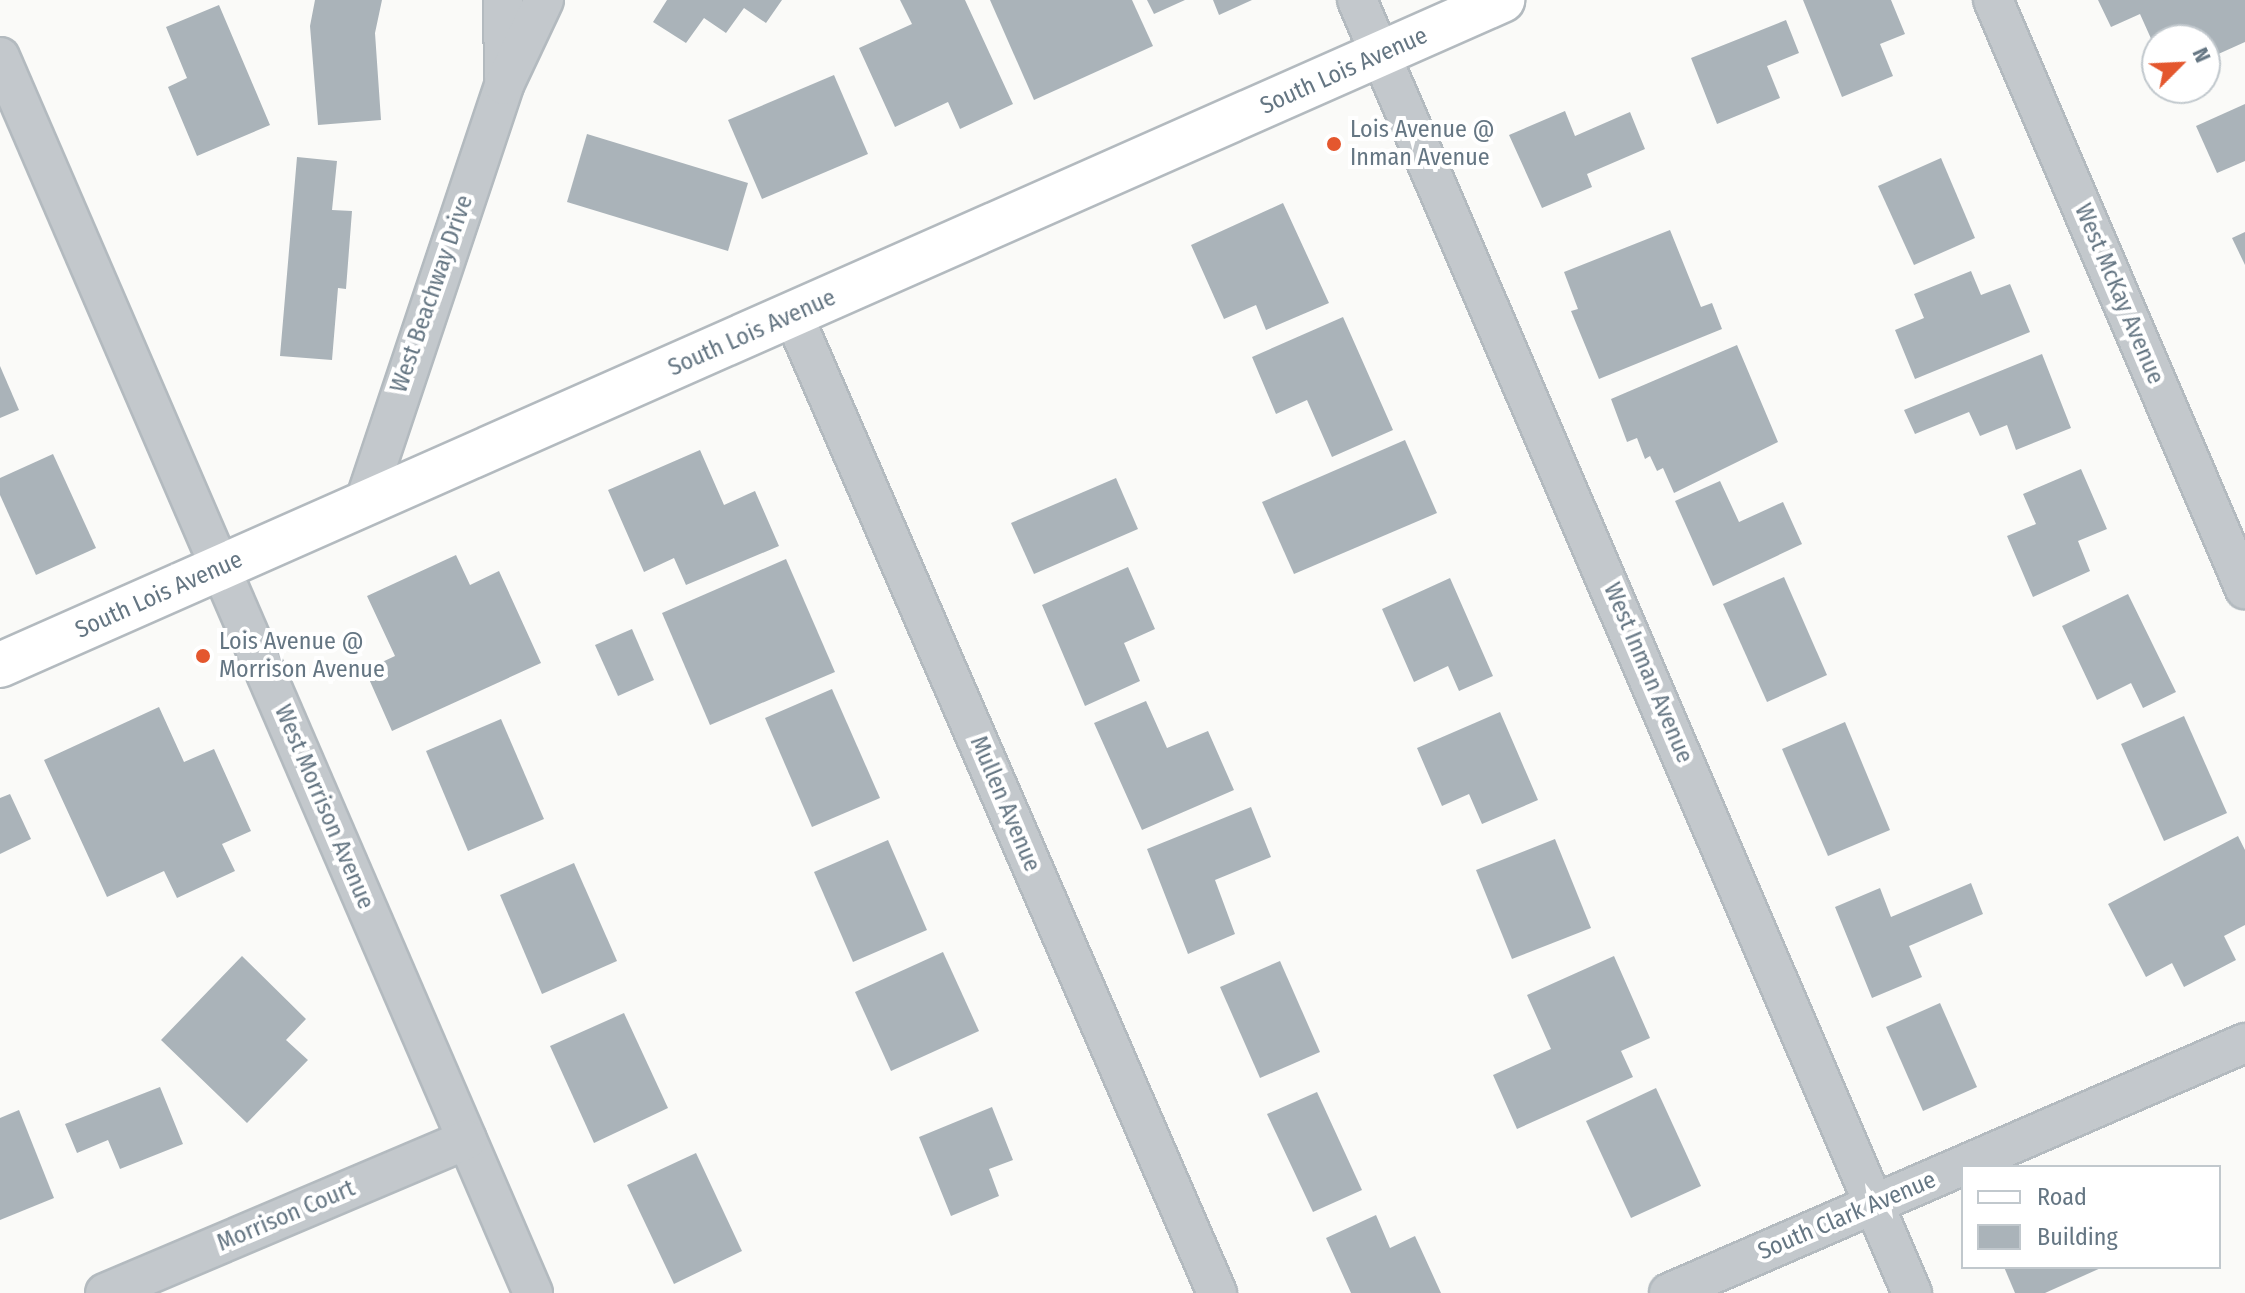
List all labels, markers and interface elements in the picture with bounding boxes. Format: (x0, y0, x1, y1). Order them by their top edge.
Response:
street label: South Lois Avenue (1256, 21, 1432, 121)
north arrow (2141, 24, 2221, 104)
text: N (2187, 43, 2217, 66)
place label: Lois Avenue @ Inman Avenue (1350, 116, 1495, 172)
marker: Lois Avenue @ Inman Avenue (1325, 135, 1343, 153)
street label: West Beachway Drive (385, 192, 479, 396)
street label: West McKay Avenue (2068, 200, 2170, 388)
street label: South Lois Avenue (664, 283, 840, 383)
street label: South Lois Avenue (71, 545, 247, 645)
street label: West Inman Avenue (1597, 579, 1699, 767)
place label: Lois Avenue @ Morrison Avenue (219, 628, 385, 684)
marker: Lois Avenue @ Morrison Avenue (194, 647, 212, 665)
street label: West Morrison Avenue (268, 701, 380, 913)
street label: Mullen Avenue (964, 732, 1046, 876)
legend (1961, 1165, 2221, 1269)
street label: South Clark Avenue (1754, 1166, 1940, 1266)
street label: Morrison Court (213, 1174, 359, 1258)
text: Road (2037, 1183, 2087, 1211)
text: Building (2037, 1223, 2118, 1251)

